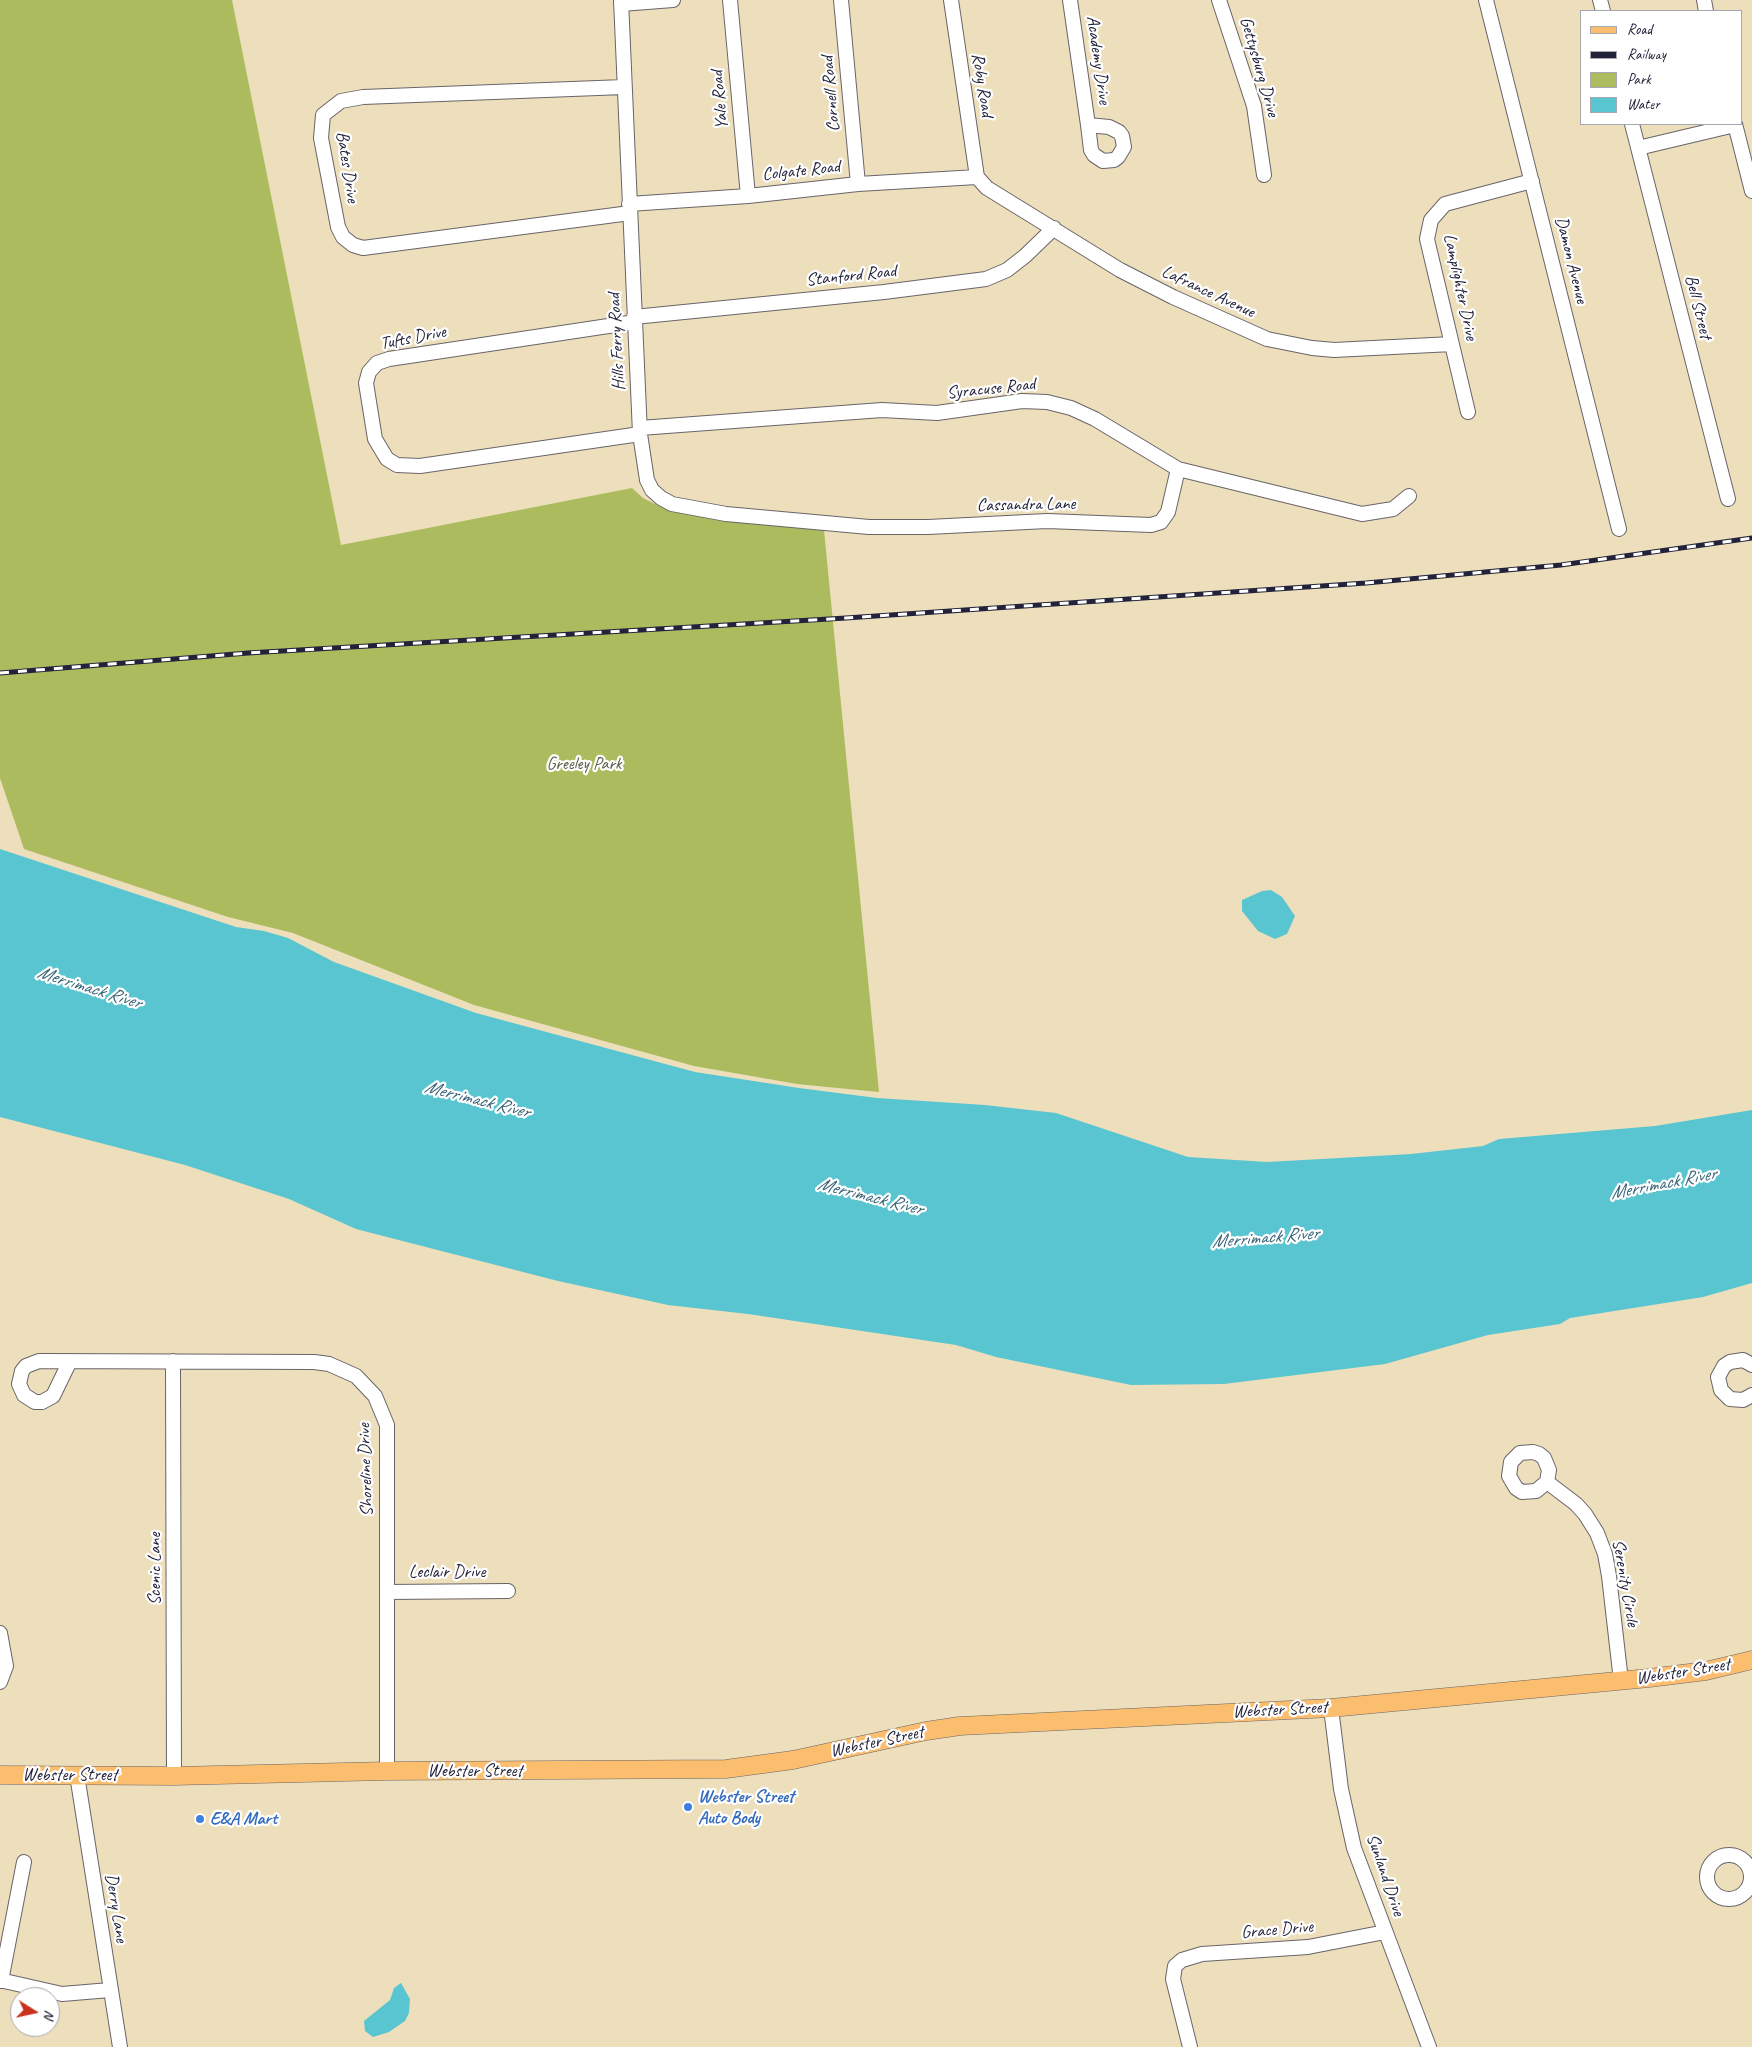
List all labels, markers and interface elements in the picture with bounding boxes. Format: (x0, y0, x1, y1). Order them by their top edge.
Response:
legend (1580, 10, 1742, 125)
street label: Academy Drive (1081, 14, 1115, 106)
street label: Gettysburg Drive (1234, 15, 1284, 119)
text: Road (1627, 20, 1652, 39)
text: Railway (1627, 45, 1666, 64)
street label: Roby Road (966, 52, 998, 118)
street label: Cornell Road (817, 55, 845, 133)
street label: Yale Road (707, 70, 733, 130)
text: Park (1627, 70, 1651, 89)
text: Water (1627, 95, 1660, 114)
street label: Bates Drive (331, 130, 363, 204)
street label: Colgate Road (761, 156, 841, 186)
street label: Damon Avenue (1550, 214, 1592, 306)
street label: Lamplighter Drive (1438, 232, 1482, 342)
street label: Stanford Road (805, 261, 897, 291)
street label: Lafrance Avenue (1158, 261, 1258, 323)
street label: Bell Street (1680, 273, 1716, 341)
street label: Hills Ferry Road (604, 293, 630, 391)
street label: Tufts Drive (378, 321, 448, 355)
street label: Syracuse Road (946, 374, 1036, 404)
street label: Cassandra Lane (976, 493, 1076, 517)
park label: Greeley Park (547, 753, 621, 775)
water label: Merrimack River (34, 961, 144, 1015)
water label: Merrimack River (422, 1076, 532, 1124)
water label: Merrimack River (1608, 1163, 1718, 1205)
water label: Merrimack River (815, 1173, 925, 1221)
water label: Merrimack River (1211, 1222, 1319, 1254)
street label: Shoreline Drive (354, 1423, 378, 1517)
street label: Scenic Lane (144, 1533, 166, 1605)
street label: Serenity Circle (1607, 1538, 1643, 1628)
street label: Leclair Drive (409, 1561, 485, 1583)
street label: Webster Street (1634, 1654, 1732, 1690)
street label: Webster Street (1232, 1697, 1328, 1723)
street label: Webster Street (828, 1722, 926, 1762)
street label: Webster Street (428, 1760, 522, 1782)
street label: Webster Street (23, 1764, 117, 1786)
place label: Webster Street Auto Body (698, 1786, 794, 1828)
marker: Webster Street Auto Body (682, 1801, 694, 1813)
place label: E&A Mart (210, 1808, 277, 1830)
marker: E&A Mart (194, 1813, 206, 1825)
street label: Sunland Drive (1361, 1831, 1409, 1919)
street label: Derry Lane (100, 1872, 132, 1944)
street label: Grace Drive (1240, 1916, 1314, 1944)
north arrow (10, 1987, 60, 2037)
text: N (40, 2009, 58, 2020)

